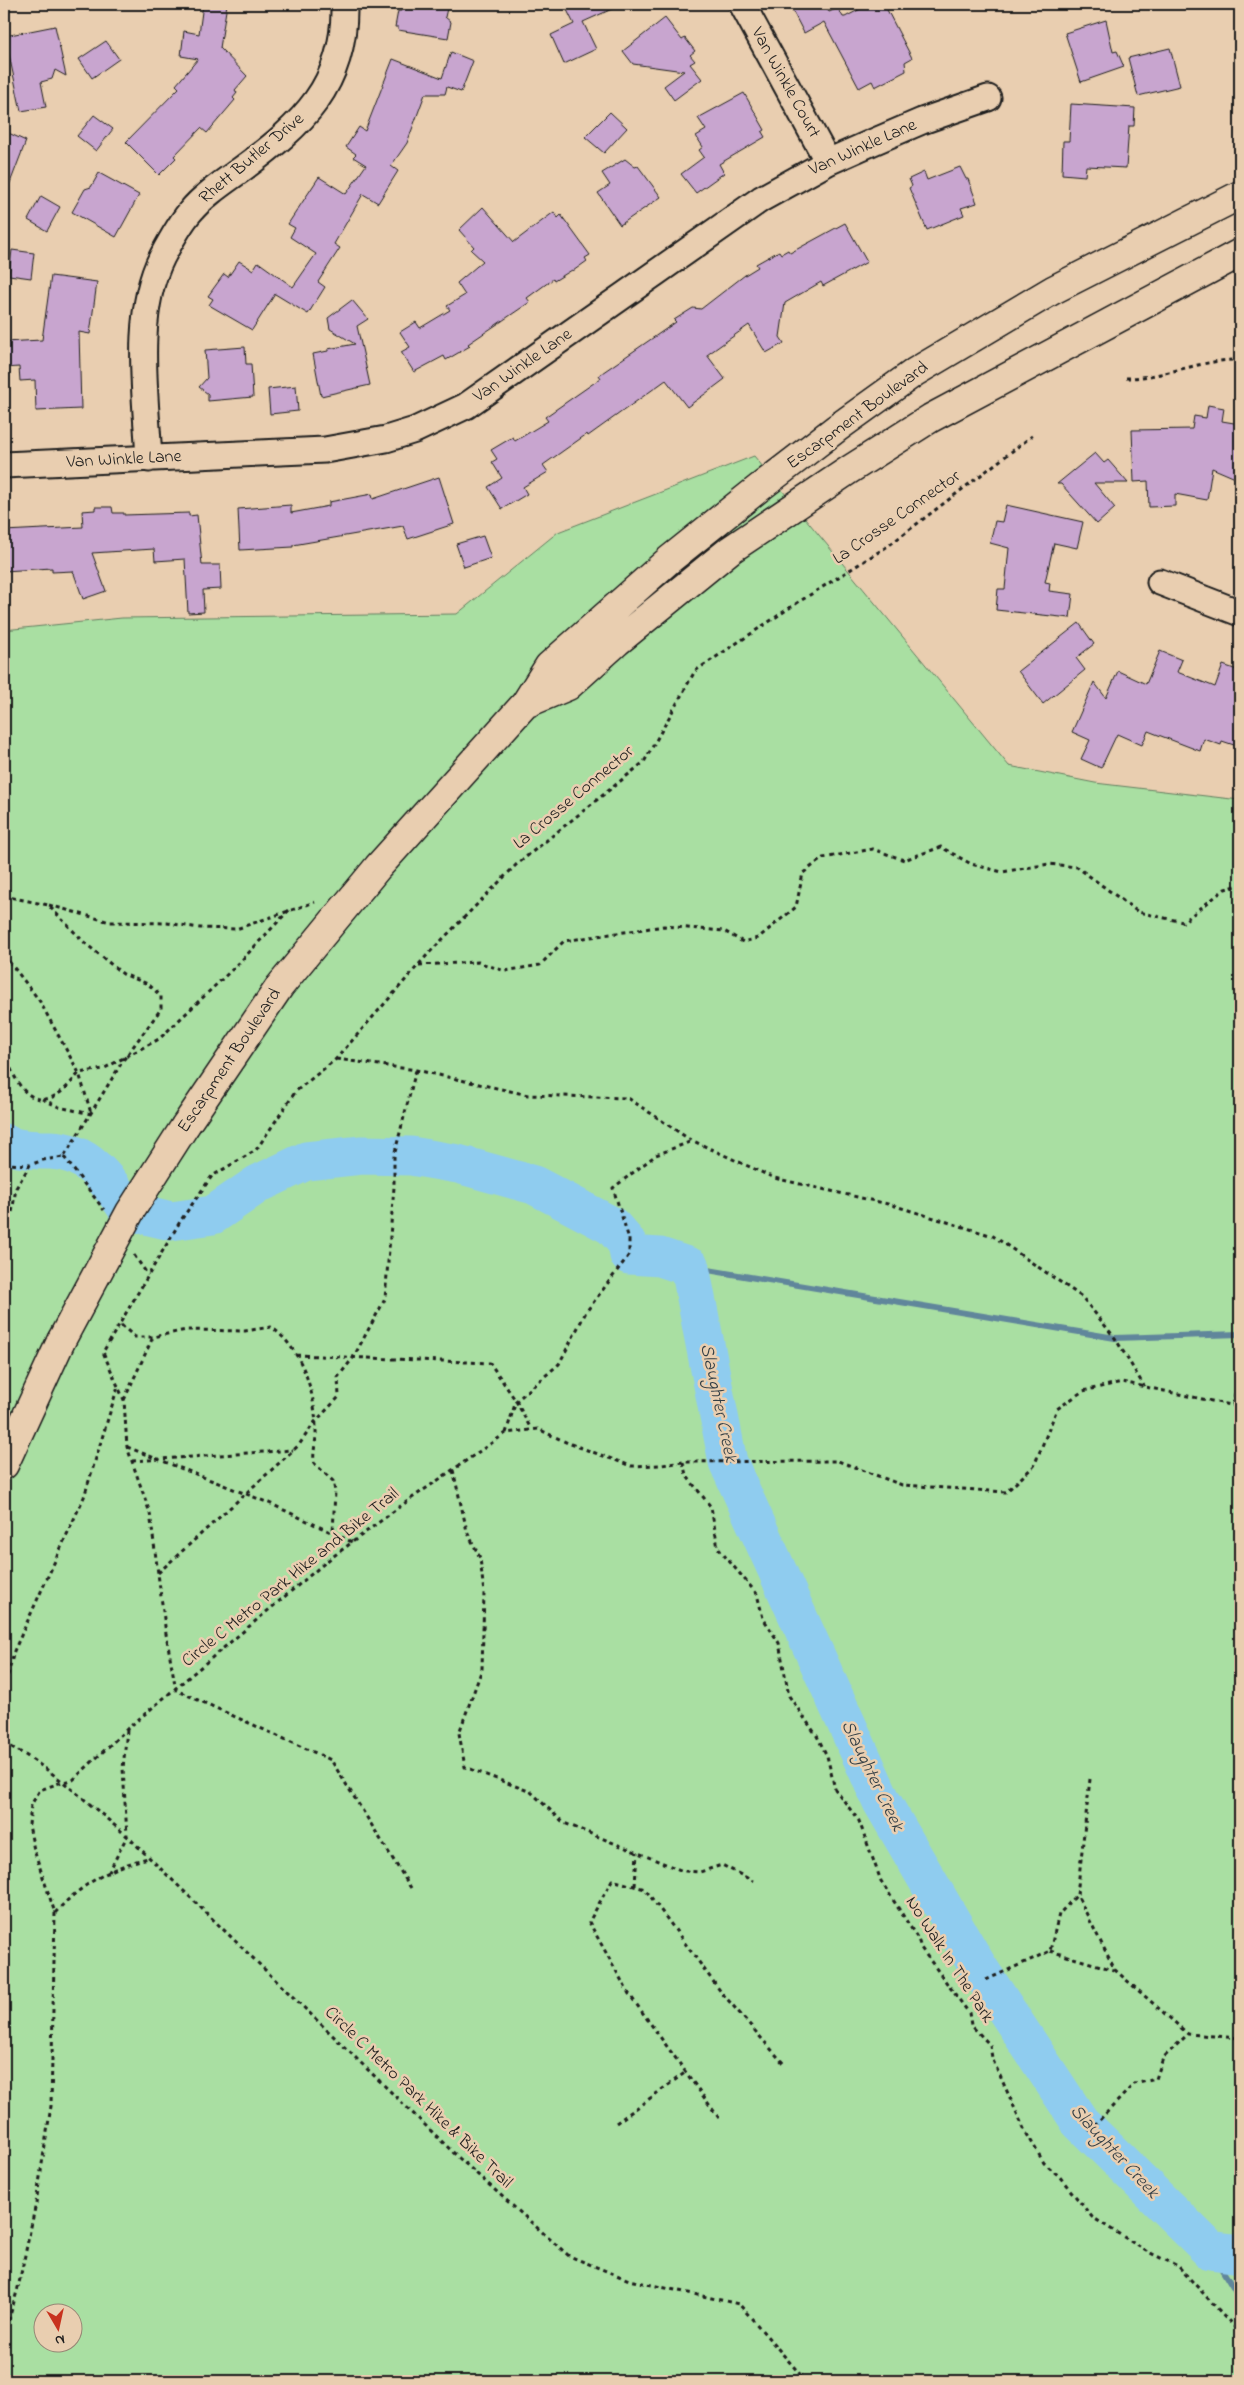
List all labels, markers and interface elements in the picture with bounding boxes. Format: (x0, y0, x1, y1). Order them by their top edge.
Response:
street label: Van Winkle Court (743, 22, 826, 143)
street label: Rhett Butler Drive (194, 107, 311, 211)
street label: Van Winkle Lane (804, 112, 922, 184)
street label: Van Winkle Lane (467, 322, 578, 410)
street label: Escarpment Boulevard (782, 356, 934, 476)
street label: Van Winkle Lane (65, 444, 183, 476)
street label: La Crosse Connector (828, 464, 966, 572)
street label: La Crosse Connector (508, 739, 640, 856)
street label: Escarpment Boulevard (172, 983, 288, 1139)
water label: Slaughter Creek (691, 1341, 744, 1466)
street label: Circle C Metro Park Hike and Bike Trail (177, 1482, 405, 1674)
water label: Slaughter Creek (833, 1716, 911, 1837)
street label: No Walk In The Park (898, 1891, 1000, 2029)
street label: Circle C Metro Park Hike & Bike Trail (318, 2001, 518, 2195)
water label: Slaughter Creek (1062, 2099, 1165, 2206)
north arrow (32, 2302, 82, 2352)
text: N (53, 2328, 66, 2350)

